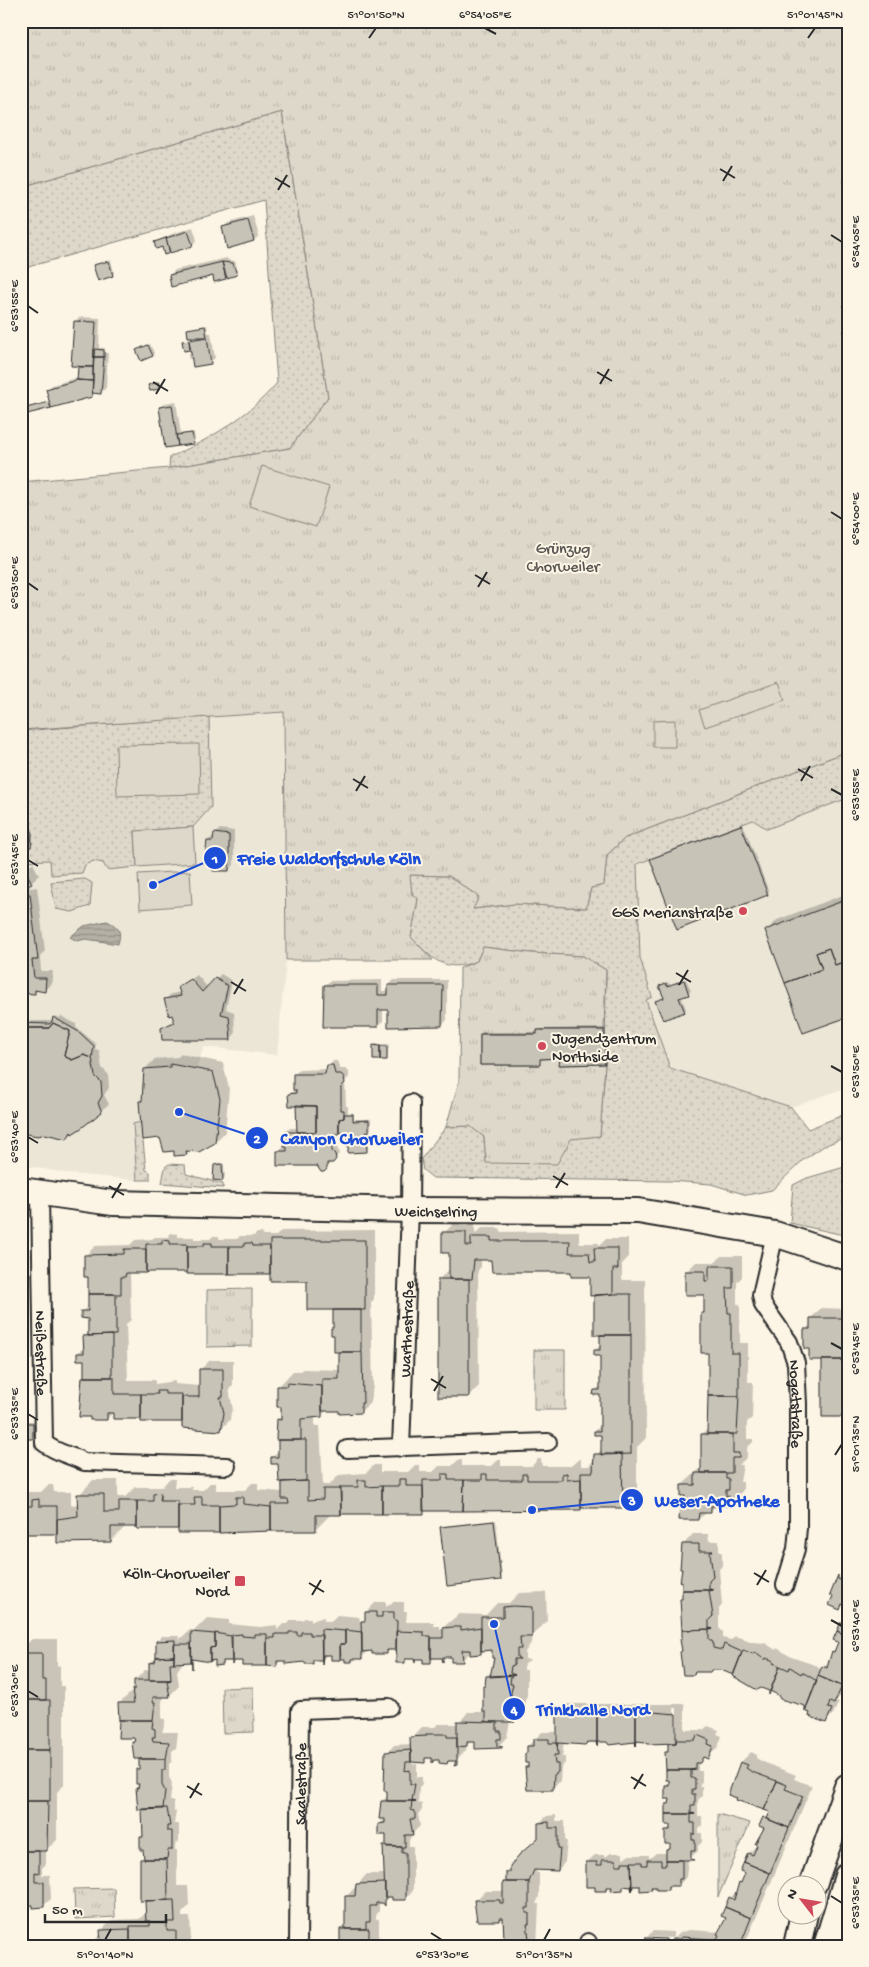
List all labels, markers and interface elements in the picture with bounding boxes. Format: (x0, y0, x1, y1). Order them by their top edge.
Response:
text: 51°01'50"N (347, 9, 405, 23)
text: 6°54'05"E (459, 9, 512, 23)
text: 51°01'45"N (787, 9, 843, 23)
text: 6°54'05"E (850, 215, 864, 268)
text: 6°53'55"E (9, 279, 23, 332)
text: 6°54'00"E (850, 492, 864, 545)
park label: Grünzug Chorweiler (527, 541, 601, 578)
text: 6°53'50"E (9, 556, 23, 609)
text: 6°53'55"E (850, 768, 864, 821)
text: 6°53'45"E (9, 834, 23, 886)
callout: Freie Waldorfschule Köln (202, 841, 431, 874)
text: Freie Waldorfschule Köln (236, 850, 421, 871)
text: 1 (211, 851, 218, 869)
place label: GGS Merianstraße (612, 905, 734, 924)
marker: GGS Merianstraße (737, 905, 749, 917)
place label: Jugendzentrum Northside (552, 1031, 657, 1068)
marker: Jugendzentrum Northside (536, 1040, 548, 1052)
text: 6°53'50"E (850, 1045, 864, 1098)
text: 6°53'40"E (9, 1110, 23, 1163)
callout: Canyon Chorweiler (245, 1121, 431, 1154)
text: Canyon Chorweiler (279, 1130, 424, 1151)
text: 2 (253, 1131, 261, 1149)
street label: Weichselring (394, 1204, 477, 1223)
street label: Warthestraße (398, 1280, 420, 1378)
street label: Neißestraße (29, 1310, 49, 1397)
text: 6°53'45"E (850, 1323, 864, 1375)
street label: Nogatstraße (783, 1359, 804, 1449)
text: 6°53'35"E (9, 1387, 23, 1440)
text: 51°01'35"N (850, 1416, 864, 1472)
callout: Weser-Apotheke (619, 1484, 789, 1517)
text: Weser-Apotheke (654, 1492, 780, 1513)
text: 3 (627, 1493, 636, 1511)
place label: Köln-Chorweiler Nord (123, 1566, 231, 1603)
marker: Köln-Chorweiler Nord (233, 1574, 247, 1588)
text: 6°53'40"E (850, 1599, 864, 1652)
text: 6°53'30"E (9, 1664, 23, 1717)
callout: Trinkhalle Nord (502, 1692, 660, 1725)
text: Trinkhalle Nord (535, 1701, 652, 1722)
text: 4 (509, 1702, 518, 1720)
street label: Saalestraße (293, 1742, 313, 1825)
north arrow (776, 1874, 826, 1924)
text: 6°53'35"E (850, 1876, 864, 1929)
text: N (783, 1886, 803, 1903)
scale bar (45, 1892, 166, 1924)
text: 50 m (52, 1902, 83, 1920)
text: 51°01'40"N (77, 1949, 133, 1963)
text: 6°53'30"E (416, 1949, 469, 1963)
text: 51°01'35"N (516, 1949, 572, 1963)

